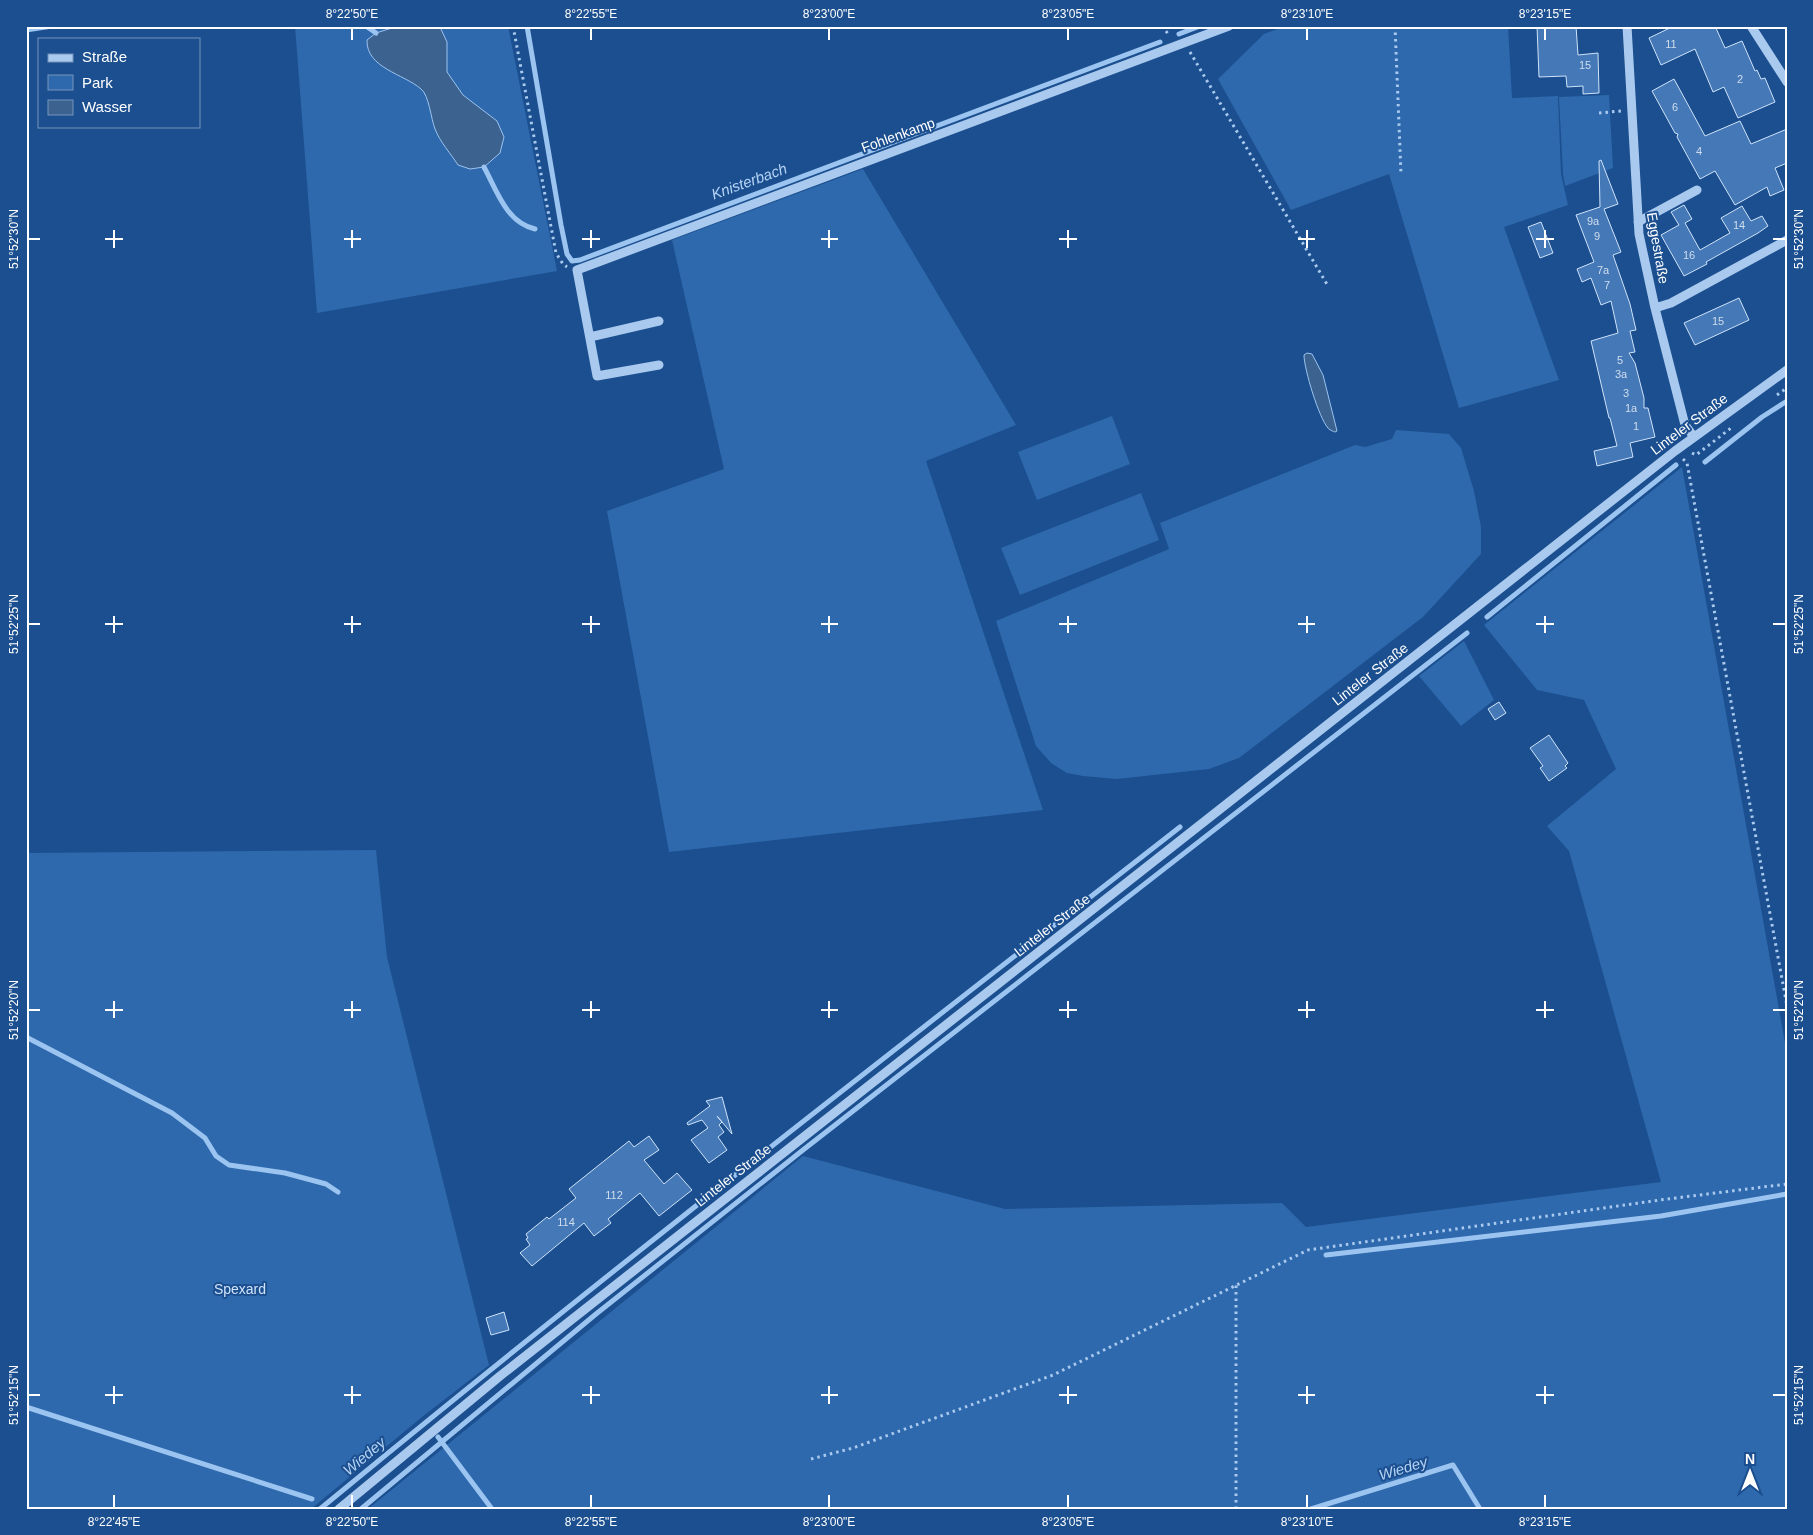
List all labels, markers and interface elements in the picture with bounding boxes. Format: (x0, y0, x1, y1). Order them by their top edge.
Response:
text: 8°22'50"E (326, 7, 378, 21)
text: 8°22'55"E (565, 7, 617, 21)
text: 8°23'00"E (803, 7, 855, 21)
text: 8°23'05"E (1042, 7, 1094, 21)
text: 8°23'10"E (1281, 7, 1333, 21)
text: 8°23'15"E (1519, 7, 1571, 21)
legend (38, 38, 200, 128)
house number: 11 (1665, 38, 1677, 50)
text: Straße (82, 48, 127, 65)
house number: 15 (1579, 59, 1591, 71)
house number: 2 (1737, 73, 1743, 85)
text: Park (82, 74, 113, 91)
text: Wasser (82, 98, 132, 115)
house number: 6 (1672, 101, 1678, 113)
street label: Fohlenkamp (859, 114, 937, 156)
house number: 4 (1696, 145, 1702, 157)
water label: Knisterbach (709, 159, 789, 203)
text: 51°52'30"N (7, 209, 21, 269)
text: 51°52'30"N (1792, 209, 1806, 269)
street label: Eggestraße (1644, 211, 1672, 285)
house number: 9a (1587, 215, 1600, 227)
house number: 14 (1733, 219, 1745, 231)
house number: 9 (1594, 230, 1600, 242)
house number: 16 (1683, 249, 1695, 261)
house number: 7a (1597, 264, 1610, 276)
house number: 7 (1604, 279, 1610, 291)
house number: 15 (1712, 315, 1724, 327)
house number: 5 (1617, 354, 1623, 366)
house number: 3a (1615, 368, 1628, 380)
house number: 3 (1623, 387, 1629, 399)
street label: Linteler Straße (1648, 390, 1731, 458)
house number: 1a (1625, 402, 1638, 414)
house number: 1 (1633, 420, 1639, 432)
text: 51°52'25"N (7, 594, 21, 654)
text: 51°52'25"N (1792, 594, 1806, 654)
street label: Linteler Straße (1329, 639, 1411, 709)
street label: Linteler Straße (1011, 890, 1093, 960)
text: 51°52'20"N (7, 980, 21, 1040)
text: 51°52'20"N (1792, 980, 1806, 1040)
street label: Linteler Straße (692, 1140, 774, 1210)
house number: 112 (605, 1189, 623, 1201)
house number: 114 (557, 1216, 575, 1228)
park label: Spexard (214, 1281, 266, 1297)
text: 51°52'15"N (7, 1365, 21, 1425)
text: 51°52'15"N (1792, 1365, 1806, 1425)
water label: Wiedey (339, 1432, 390, 1479)
north arrow (1726, 1448, 1776, 1498)
text: N (1745, 1451, 1755, 1467)
water label: Wiedey (1377, 1452, 1431, 1483)
text: 8°22'45"E (88, 1515, 140, 1529)
text: 8°22'50"E (326, 1515, 378, 1529)
text: 8°22'55"E (565, 1515, 617, 1529)
text: 8°23'00"E (803, 1515, 855, 1529)
text: 8°23'05"E (1042, 1515, 1094, 1529)
text: 8°23'10"E (1281, 1515, 1333, 1529)
text: 8°23'15"E (1519, 1515, 1571, 1529)

